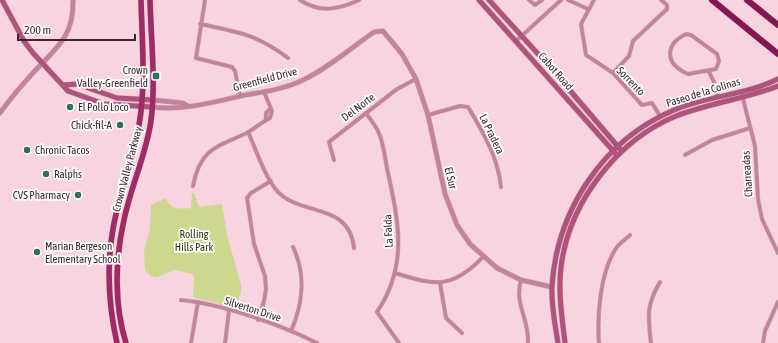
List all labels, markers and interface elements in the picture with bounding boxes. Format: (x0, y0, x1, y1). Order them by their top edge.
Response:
scale bar (18, 16, 135, 42)
text: 200 m (24, 23, 51, 37)
street label: Cabot Road (536, 50, 576, 92)
place label: Crown Valley-Greenfield (77, 64, 148, 89)
street label: Sorrento (615, 64, 647, 98)
street label: Greenfield Drive (232, 65, 298, 93)
marker: Crown Valley-Greenfield (151, 71, 161, 81)
street label: Paseo de la Colinas (664, 75, 742, 109)
street label: Del Norte (339, 91, 377, 123)
place label: El Pollo Loco (78, 101, 129, 113)
marker: El Pollo Loco (65, 102, 75, 112)
street label: La Pradera (477, 112, 507, 156)
place label: Chick-fil-A (71, 119, 113, 131)
marker: Chick-fil-A (115, 120, 125, 130)
street label: Crown Valley Parkway (110, 125, 144, 213)
place label: Chronic Tacos (35, 144, 90, 156)
marker: Chronic Tacos (22, 145, 32, 155)
street label: Charreadas (739, 150, 755, 197)
street label: El Sur (443, 166, 460, 191)
place label: Ralphs (54, 168, 82, 180)
marker: Ralphs (41, 169, 51, 179)
place label: CVS Pharmacy (13, 189, 70, 201)
marker: CVS Pharmacy (73, 190, 83, 200)
street label: La Falda (381, 214, 395, 248)
park label: Rolling Hills Park (175, 228, 213, 253)
place label: Marian Bergeson Elementary School (45, 240, 121, 265)
marker: Marian Bergeson Elementary School (32, 247, 42, 257)
street label: Silverton Drive (223, 294, 283, 324)

